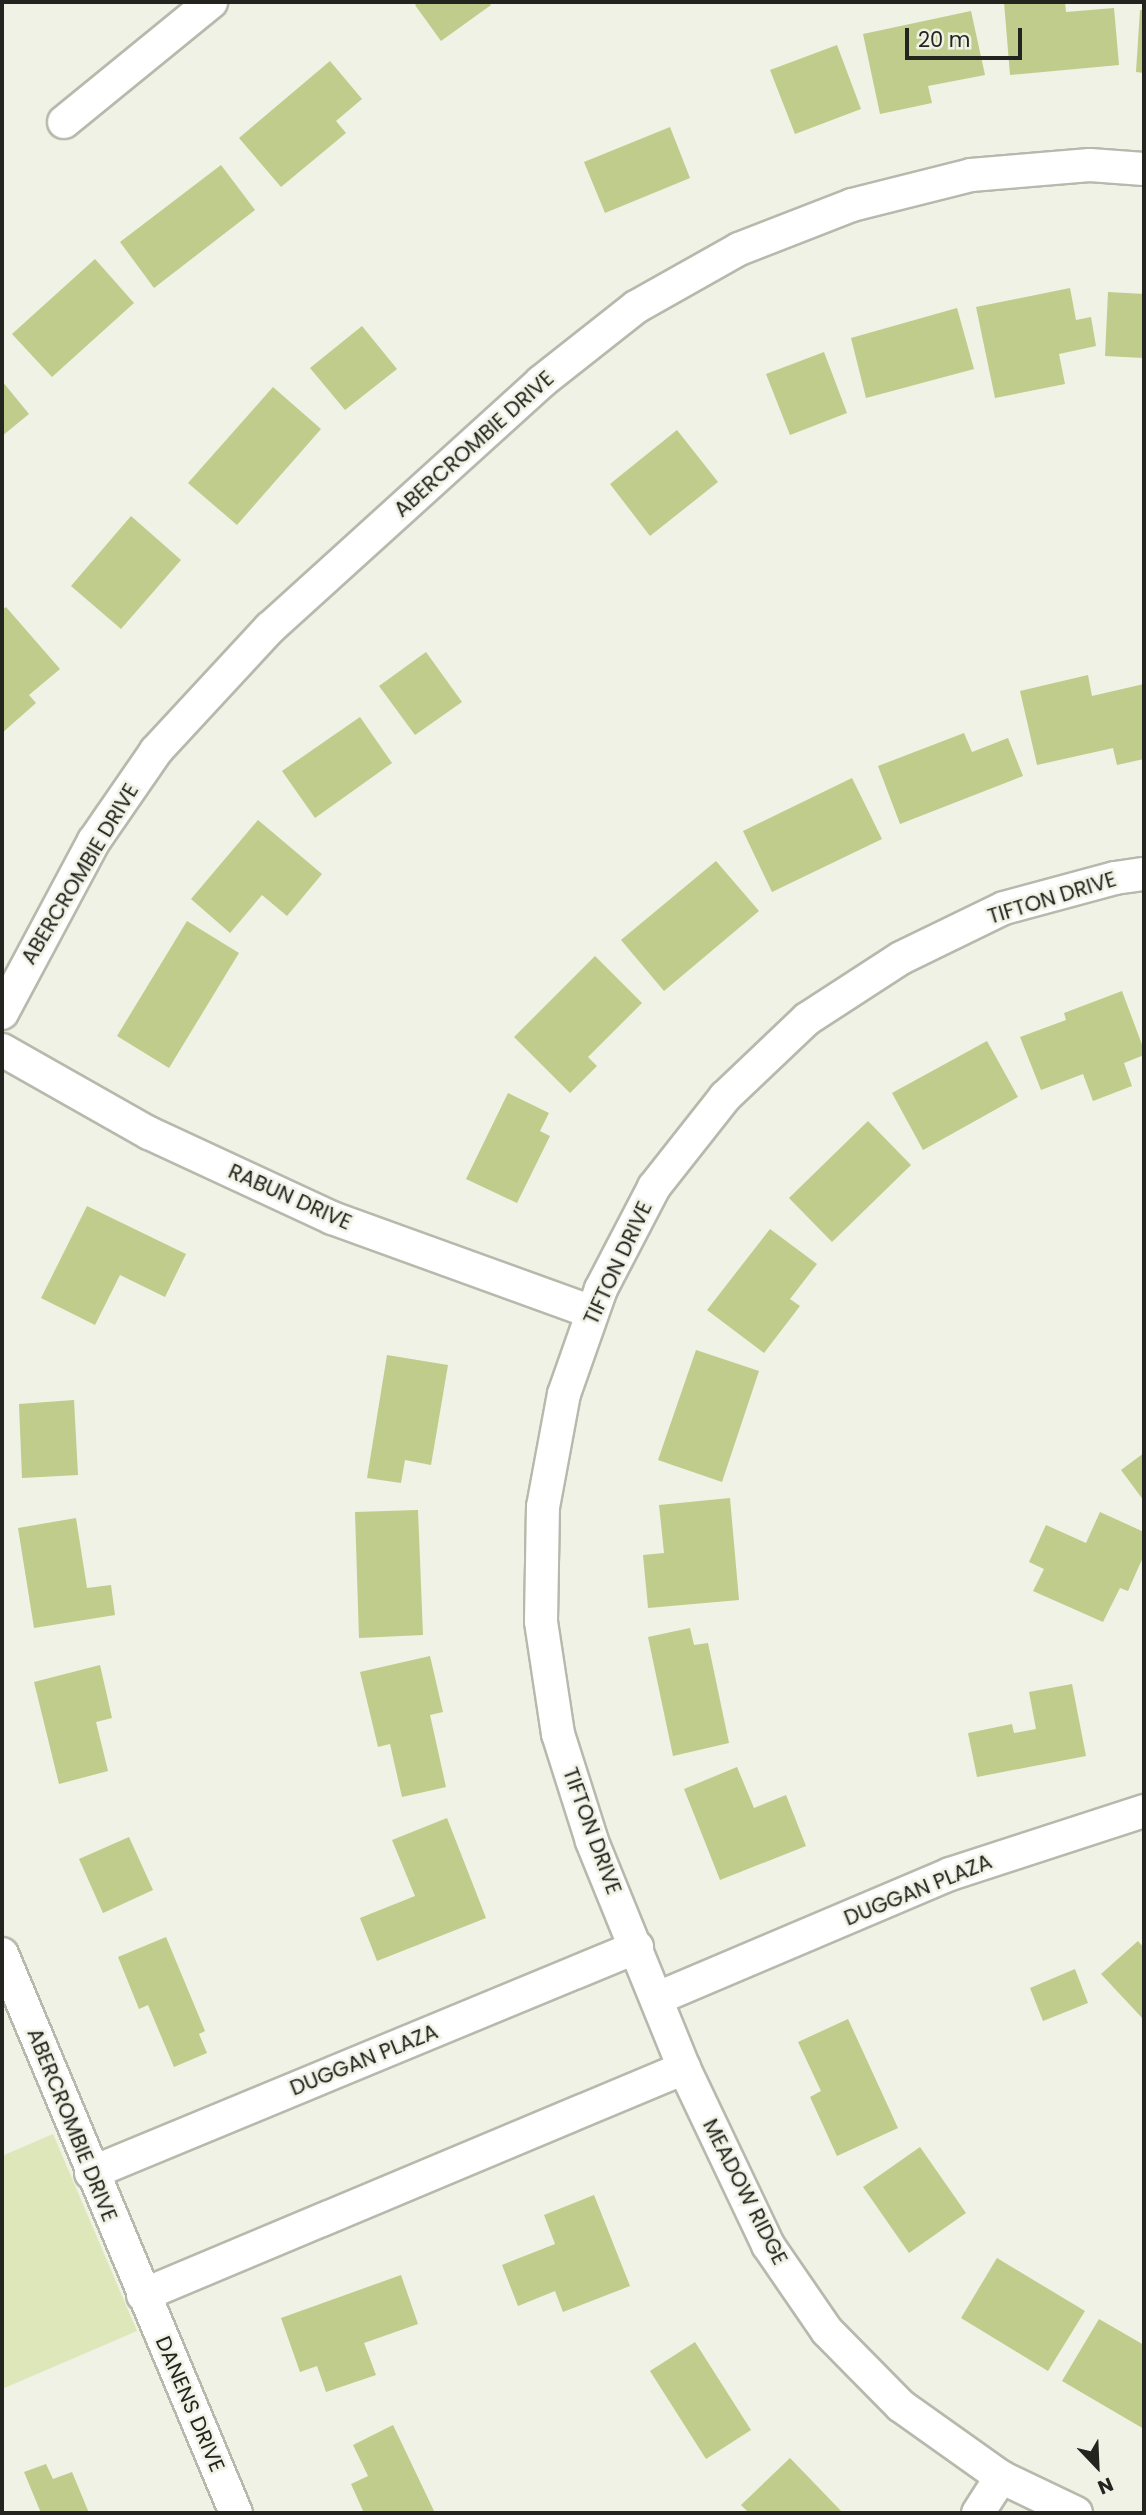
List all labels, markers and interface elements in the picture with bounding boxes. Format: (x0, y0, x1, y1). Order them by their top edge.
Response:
scale bar (908, 14, 1025, 58)
text: 20 m (918, 25, 971, 54)
street label: ABERCROMBIE DRIVE (389, 366, 559, 522)
street label: ABERCROMBIE DRIVE (16, 779, 144, 969)
street label: TIFTON DRIVE (985, 866, 1119, 930)
street label: RABUN DRIVE (225, 1159, 355, 1235)
street label: TIFTON DRIVE (578, 1197, 658, 1329)
street label: TIFTON DRIVE (557, 1764, 627, 1898)
street label: DUGGAN PLAZA (840, 1849, 996, 1931)
street label: DUGGAN PLAZA (286, 2019, 442, 2101)
street label: ABERCROMBIE DRIVE (22, 2025, 122, 2225)
street label: MEADOW RIDGE (697, 2115, 793, 2269)
street label: DANENS DRIVE (150, 2332, 230, 2476)
north arrow (1062, 2431, 1132, 2501)
text: N (1094, 2471, 1117, 2501)

